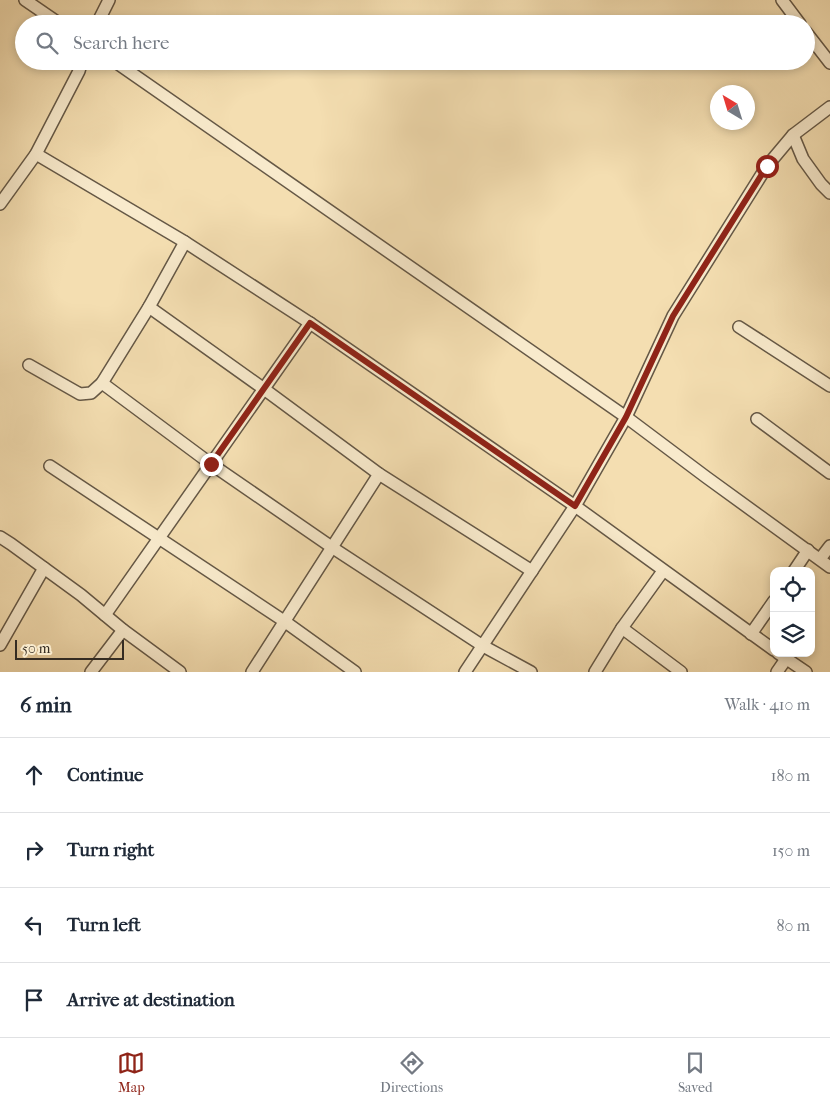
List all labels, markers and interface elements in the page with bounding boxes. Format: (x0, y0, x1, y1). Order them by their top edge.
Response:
search box (15, 15, 815, 70)
icon: search (33, 29, 61, 57)
text: Search here (73, 32, 169, 54)
north arrow (710, 85, 755, 130)
route start (756, 155, 779, 178)
route end (200, 453, 223, 476)
map controls (770, 567, 815, 657)
button: locate (770, 567, 815, 612)
button: layers (770, 612, 815, 657)
scale bar (15, 637, 124, 660)
text: 50 m (22, 640, 50, 657)
text: 6 min (20, 693, 72, 717)
text: Walk · 410 m (725, 695, 810, 714)
icon: ahead (20, 761, 48, 789)
text: Continue (67, 764, 143, 786)
text: 180 m (771, 766, 810, 785)
icon: right (20, 836, 48, 864)
text: Turn right (67, 839, 154, 861)
text: 150 m (772, 841, 810, 860)
icon: left (20, 911, 48, 939)
text: Turn left (67, 914, 141, 936)
text: 80 m (776, 916, 810, 935)
icon: arrive (20, 986, 48, 1014)
text: Arrive at destination (67, 989, 235, 1011)
tab: Map (117, 1049, 145, 1096)
tab: Directions (380, 1049, 443, 1096)
tab: Saved (678, 1049, 713, 1096)

